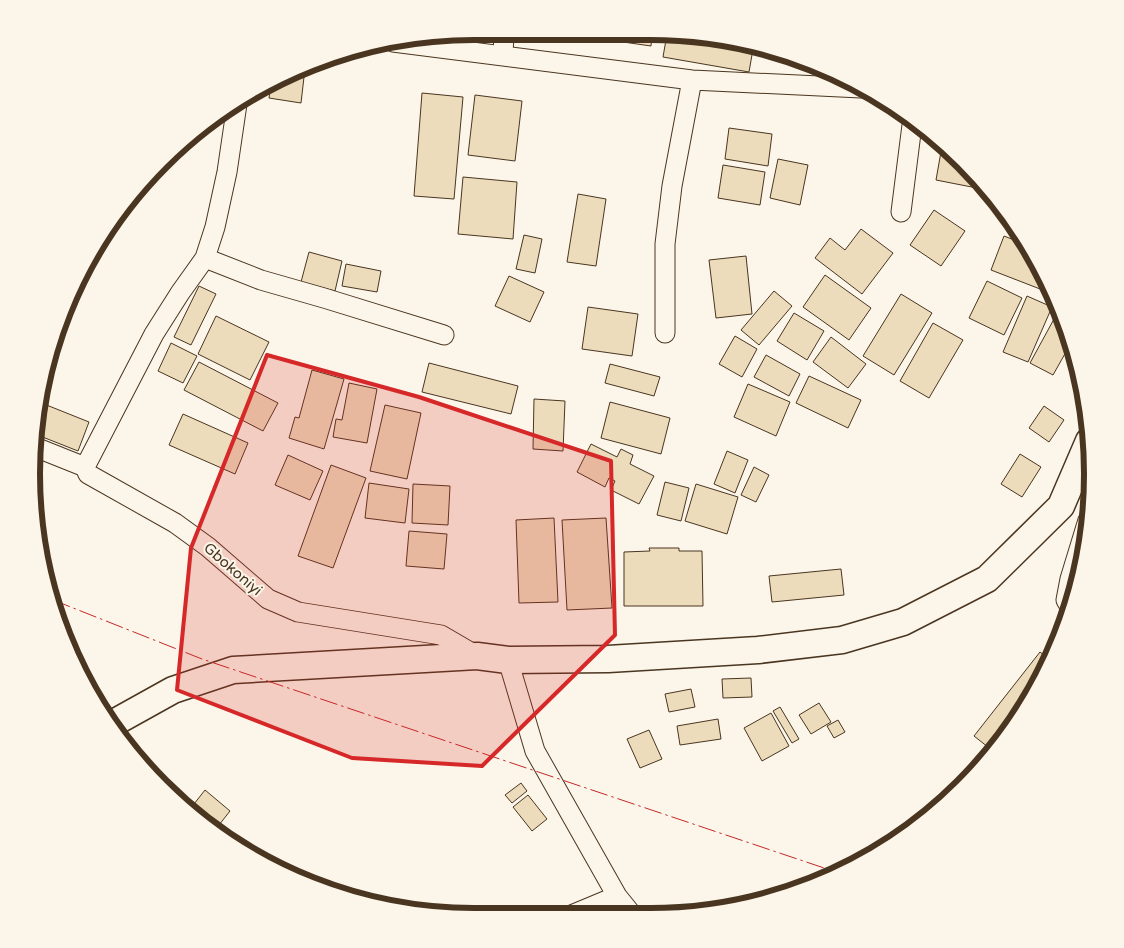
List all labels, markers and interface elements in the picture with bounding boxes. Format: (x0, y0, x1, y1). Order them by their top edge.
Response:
street label: Gbokoniyi (200, 539, 266, 599)

